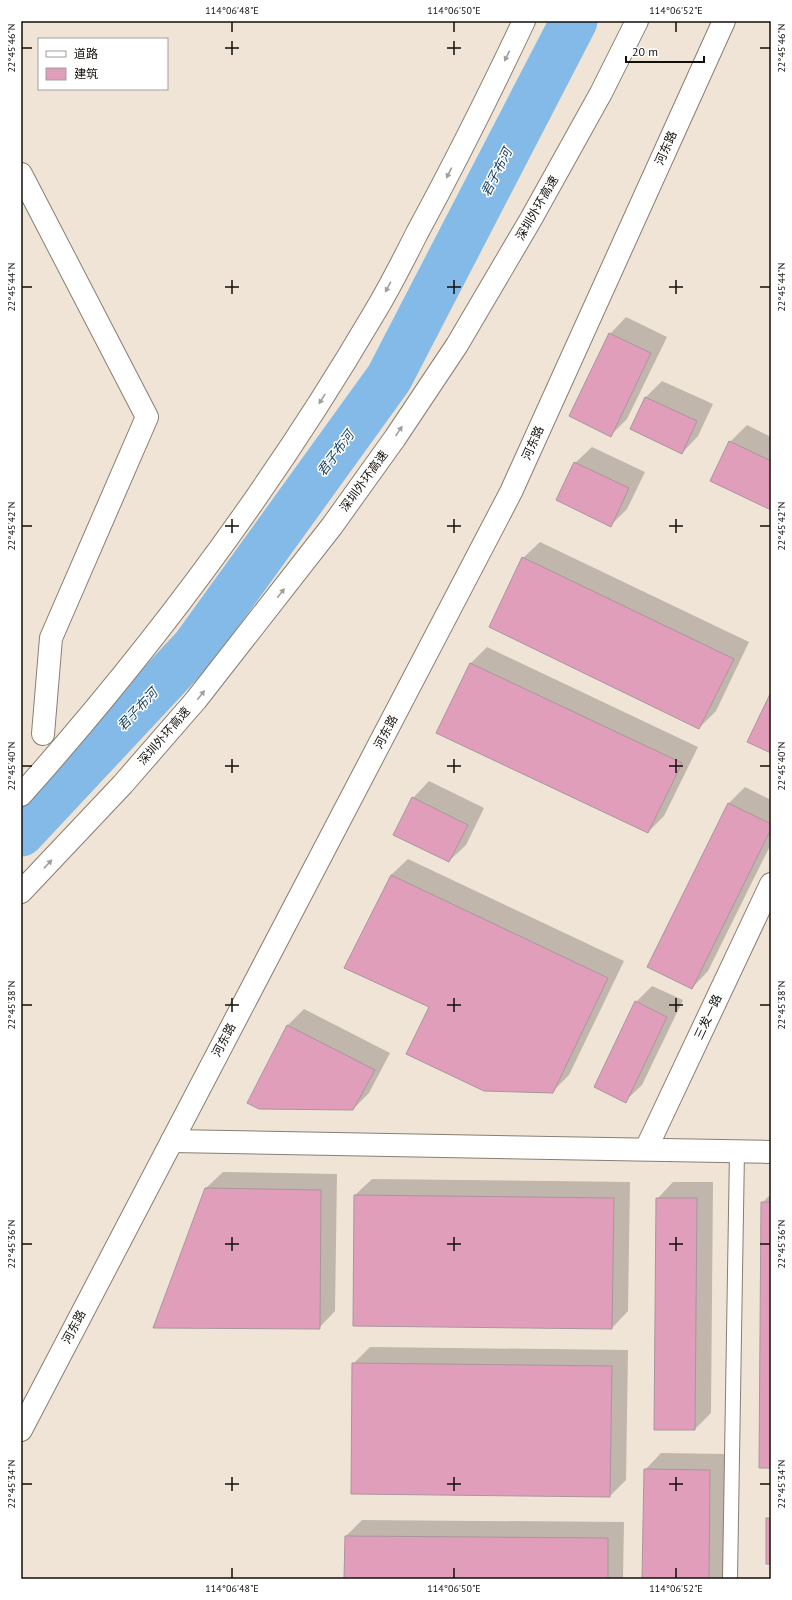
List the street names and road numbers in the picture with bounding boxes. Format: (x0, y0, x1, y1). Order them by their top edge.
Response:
street label: 河东路 (651, 128, 680, 167)
street label: 深圳外环高速 (512, 173, 561, 243)
street label: 河东路 (518, 423, 547, 462)
street label: 深圳外环高速 (336, 447, 391, 514)
street label: 深圳外环高速 (134, 704, 193, 768)
street label: 河东路 (370, 712, 401, 751)
street label: 三发一路 (691, 992, 724, 1042)
street label: 河东路 (208, 1020, 239, 1059)
street label: 河东路 (58, 1307, 89, 1346)

